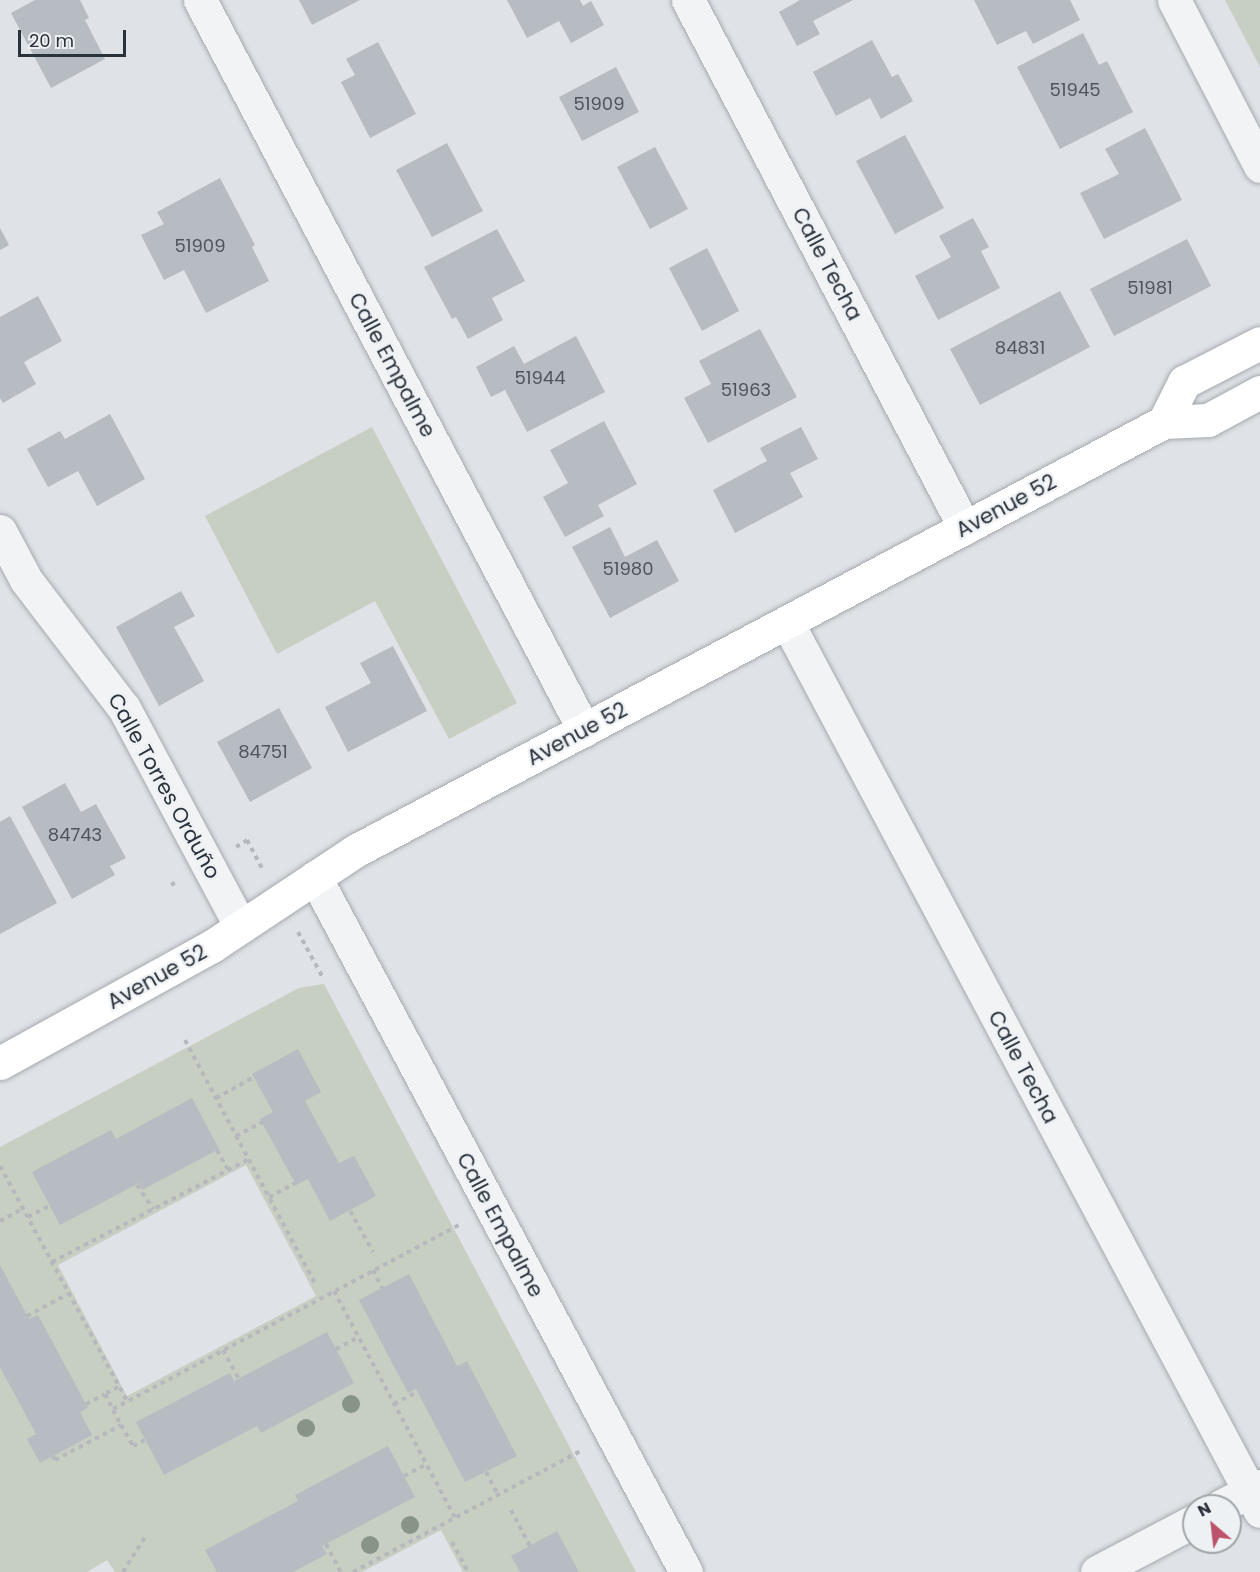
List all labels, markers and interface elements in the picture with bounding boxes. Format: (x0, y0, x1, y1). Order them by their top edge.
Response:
scale bar (21, 18, 129, 56)
text: 20 m (29, 28, 74, 53)
house number: 51945 (1049, 79, 1101, 101)
house number: 51909 (573, 93, 625, 115)
street label: Calle Techa (787, 203, 867, 325)
house number: 51909 (174, 235, 226, 257)
house number: 51981 (1127, 277, 1173, 299)
street label: Calle Empalme (343, 288, 441, 442)
house number: 84831 (995, 337, 1045, 359)
house number: 51944 (514, 367, 566, 389)
house number: 51963 (721, 379, 771, 401)
street label: Avenue 52 (952, 469, 1060, 543)
house number: 51980 (602, 558, 654, 580)
street label: Calle Torres Orduño (102, 689, 226, 883)
street label: Avenue 52 (523, 697, 631, 771)
house number: 84751 (238, 741, 288, 763)
house number: 84743 (48, 824, 102, 846)
street label: Avenue 52 (103, 939, 211, 1015)
street label: Calle Techa (983, 1006, 1063, 1128)
street label: Calle Empalme (451, 1148, 549, 1302)
north arrow (1182, 1494, 1242, 1554)
text: N (1194, 1496, 1215, 1522)

